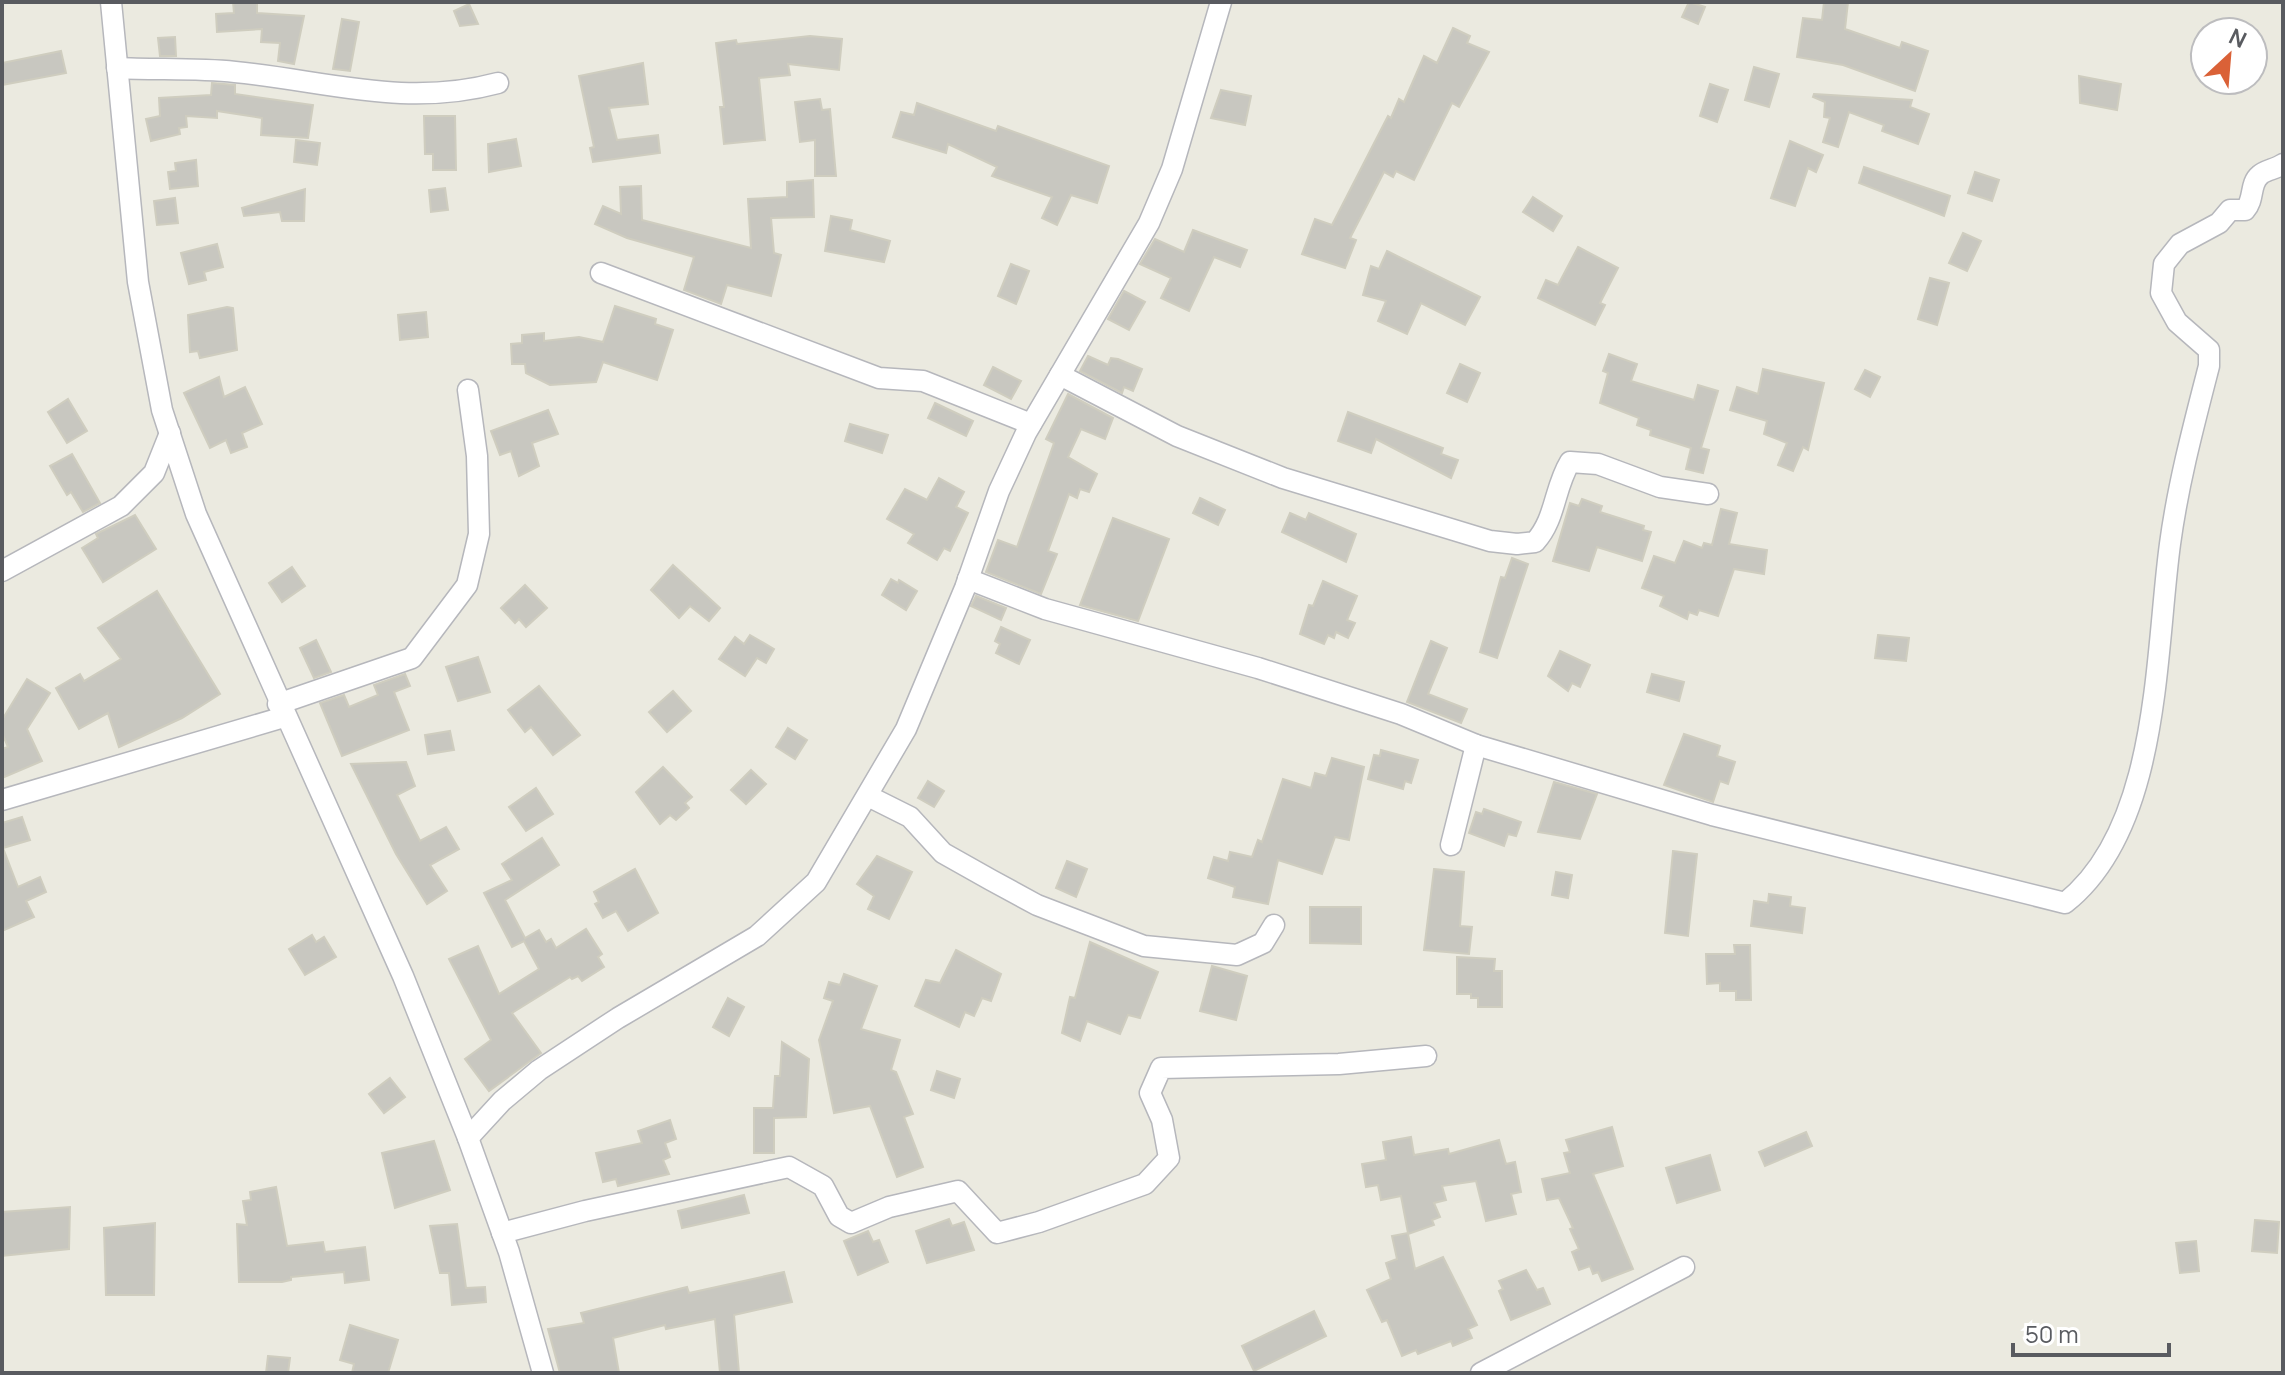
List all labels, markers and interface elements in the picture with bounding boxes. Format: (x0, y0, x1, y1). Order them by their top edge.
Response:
north arrow (2189, 16, 2269, 96)
text: N (2224, 21, 2251, 55)
scale bar (2013, 1307, 2169, 1357)
text: 50 m (2025, 1317, 2079, 1350)

